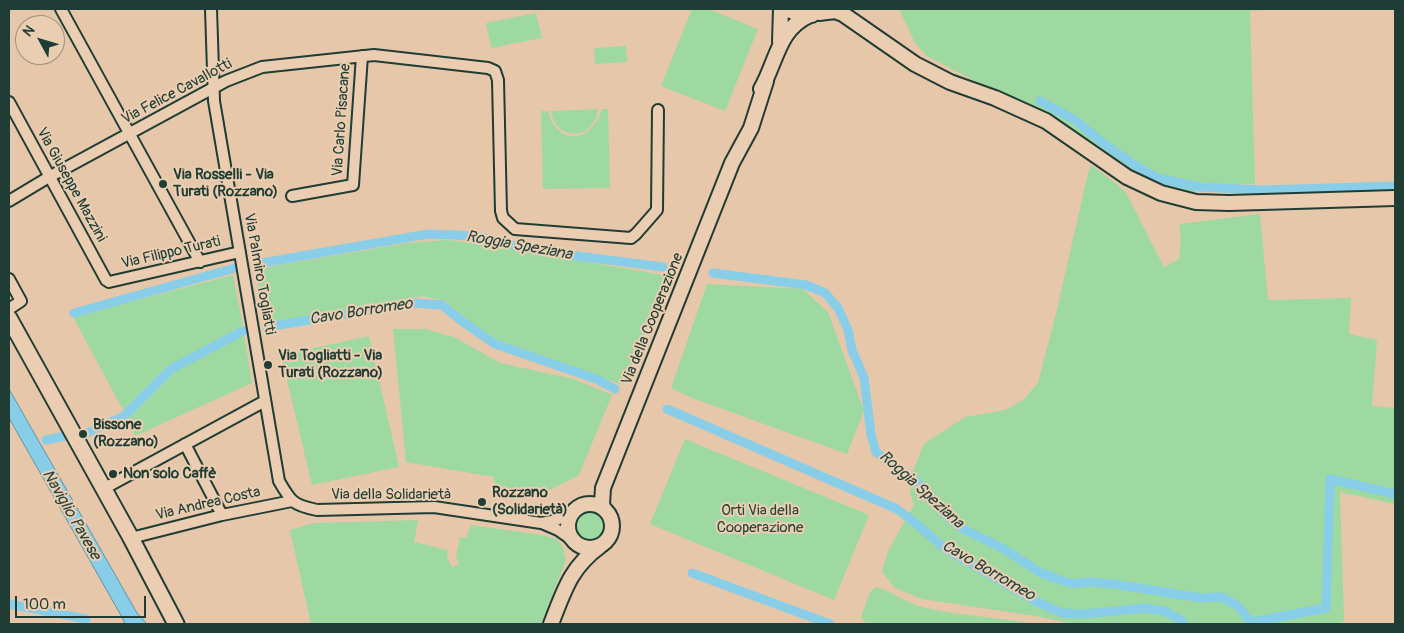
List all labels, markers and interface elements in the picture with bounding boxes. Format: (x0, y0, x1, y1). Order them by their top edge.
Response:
north arrow (15, 15, 65, 65)
text: N (19, 22, 38, 40)
street label: Via Felice Cavallotti (119, 55, 235, 129)
street label: Via Carlo Pisacane (329, 63, 355, 177)
street label: Via Giuseppe Mazzini (32, 125, 110, 245)
place label: Via Rosselli - Via Turati (Rozzano) (173, 166, 278, 201)
marker: Via Rosselli - Via Turati (Rozzano) (157, 178, 169, 190)
street label: Via Palmiro Togliatti (239, 212, 279, 336)
water label: Roggia Speziana (465, 227, 573, 265)
street label: Via Filippo Turati (120, 233, 222, 273)
street label: Via della Cooperazione (618, 250, 688, 388)
water label: Cavo Borromeo (308, 294, 414, 330)
place label: Via Togliatti - Via Turati (Rozzano) (278, 347, 383, 382)
marker: Via Togliatti - Via Turati (Rozzano) (262, 359, 274, 371)
place label: Bissone (Rozzano) (93, 416, 159, 451)
marker: Bissone (Rozzano) (77, 428, 89, 440)
water label: Roggia Speziana (875, 447, 967, 533)
place label: Non solo Caffè (123, 465, 216, 483)
water label: Naviglio Pavese (37, 467, 105, 563)
marker: Non solo Caffè (107, 468, 119, 480)
street label: Via Andrea Costa (154, 483, 262, 525)
place label: Rozzano (Solidarietà) (492, 484, 568, 519)
street label: Via della Solidarietà (331, 486, 451, 504)
marker: Rozzano (Solidarietà) (476, 496, 488, 508)
park label: Orti Via della Cooperazione (717, 502, 803, 537)
water label: Cavo Borromeo (938, 537, 1038, 605)
scale bar (18, 586, 149, 618)
text: 100 m (23, 595, 66, 614)

